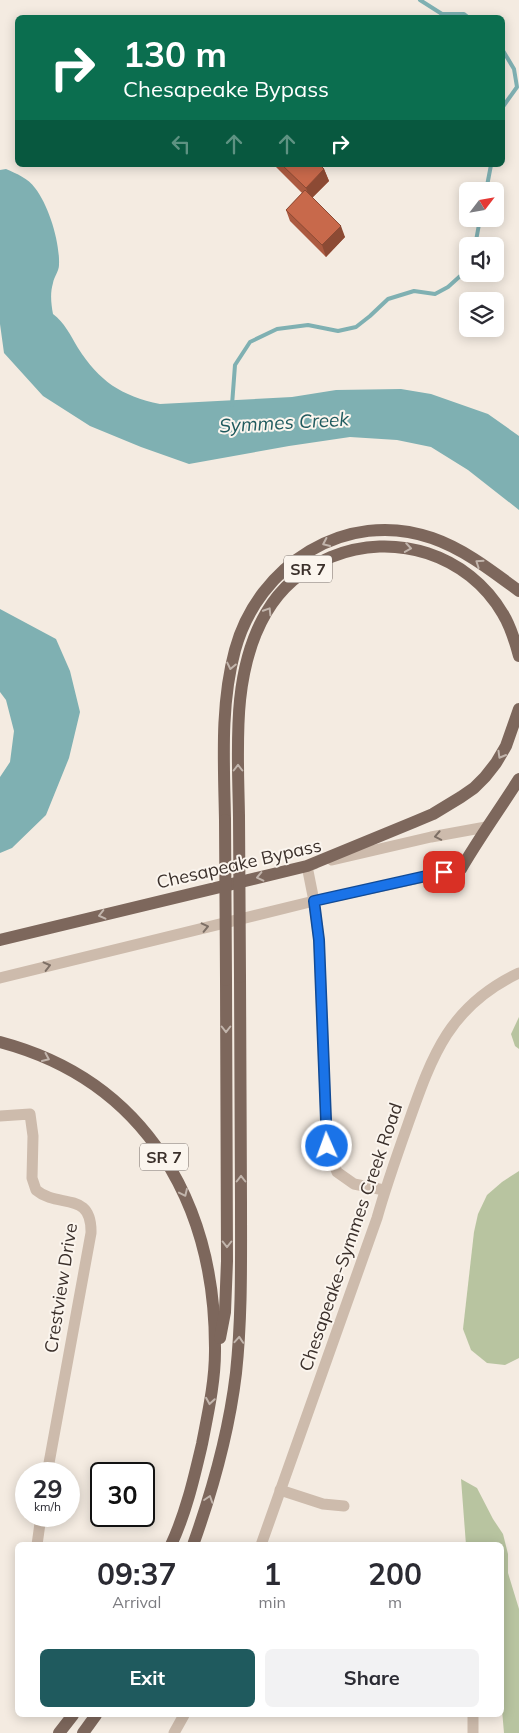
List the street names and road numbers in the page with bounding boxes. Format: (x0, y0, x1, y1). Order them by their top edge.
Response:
road number: SR 7 (284, 556, 332, 582)
street label: Chesapeake Bypass (154, 833, 324, 894)
street label: Chesapeake-Symmes Creek Road (294, 1100, 407, 1374)
road number: SR 7 (140, 1144, 188, 1170)
street label: Crestview Drive (39, 1221, 82, 1354)

